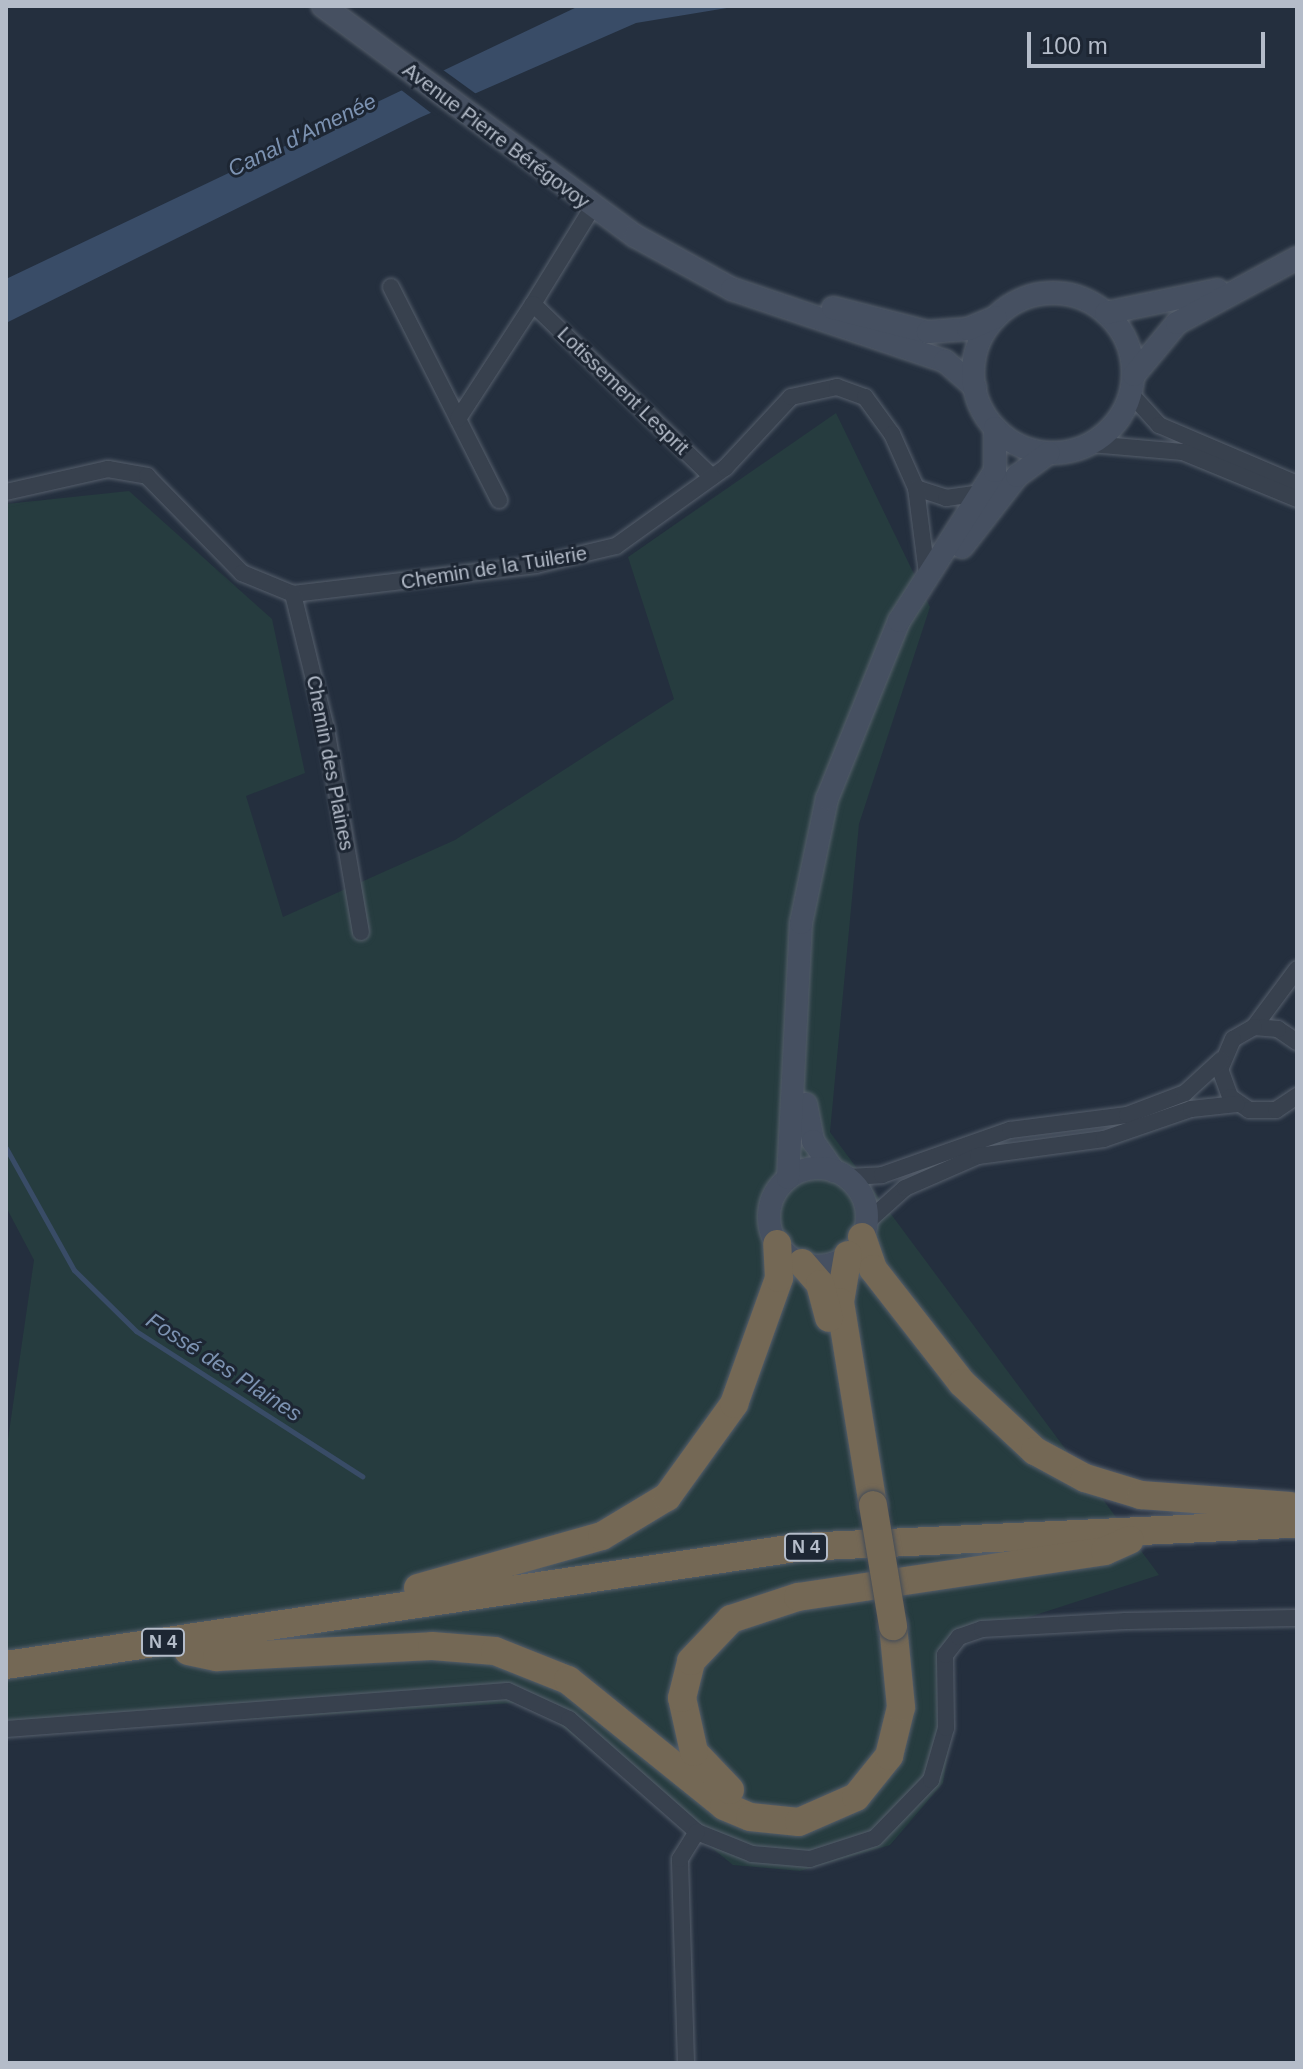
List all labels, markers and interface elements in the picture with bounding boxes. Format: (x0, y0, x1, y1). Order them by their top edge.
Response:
scale bar (1031, 16, 1269, 66)
text: 100 m (1041, 32, 1108, 59)
street label: Avenue Pierre Bérégovoy (398, 58, 594, 214)
water label: Canal d'Amenée (223, 88, 381, 182)
street label: Lotissement Lesprit (552, 322, 694, 460)
street label: Chemin de la Tuilerie (399, 541, 589, 595)
street label: Chemin des Plaines (301, 673, 359, 853)
water label: Fossé des Plaines (141, 1307, 307, 1427)
road number: N 4 (782, 1533, 830, 1561)
road number: N 4 (139, 1628, 187, 1656)

